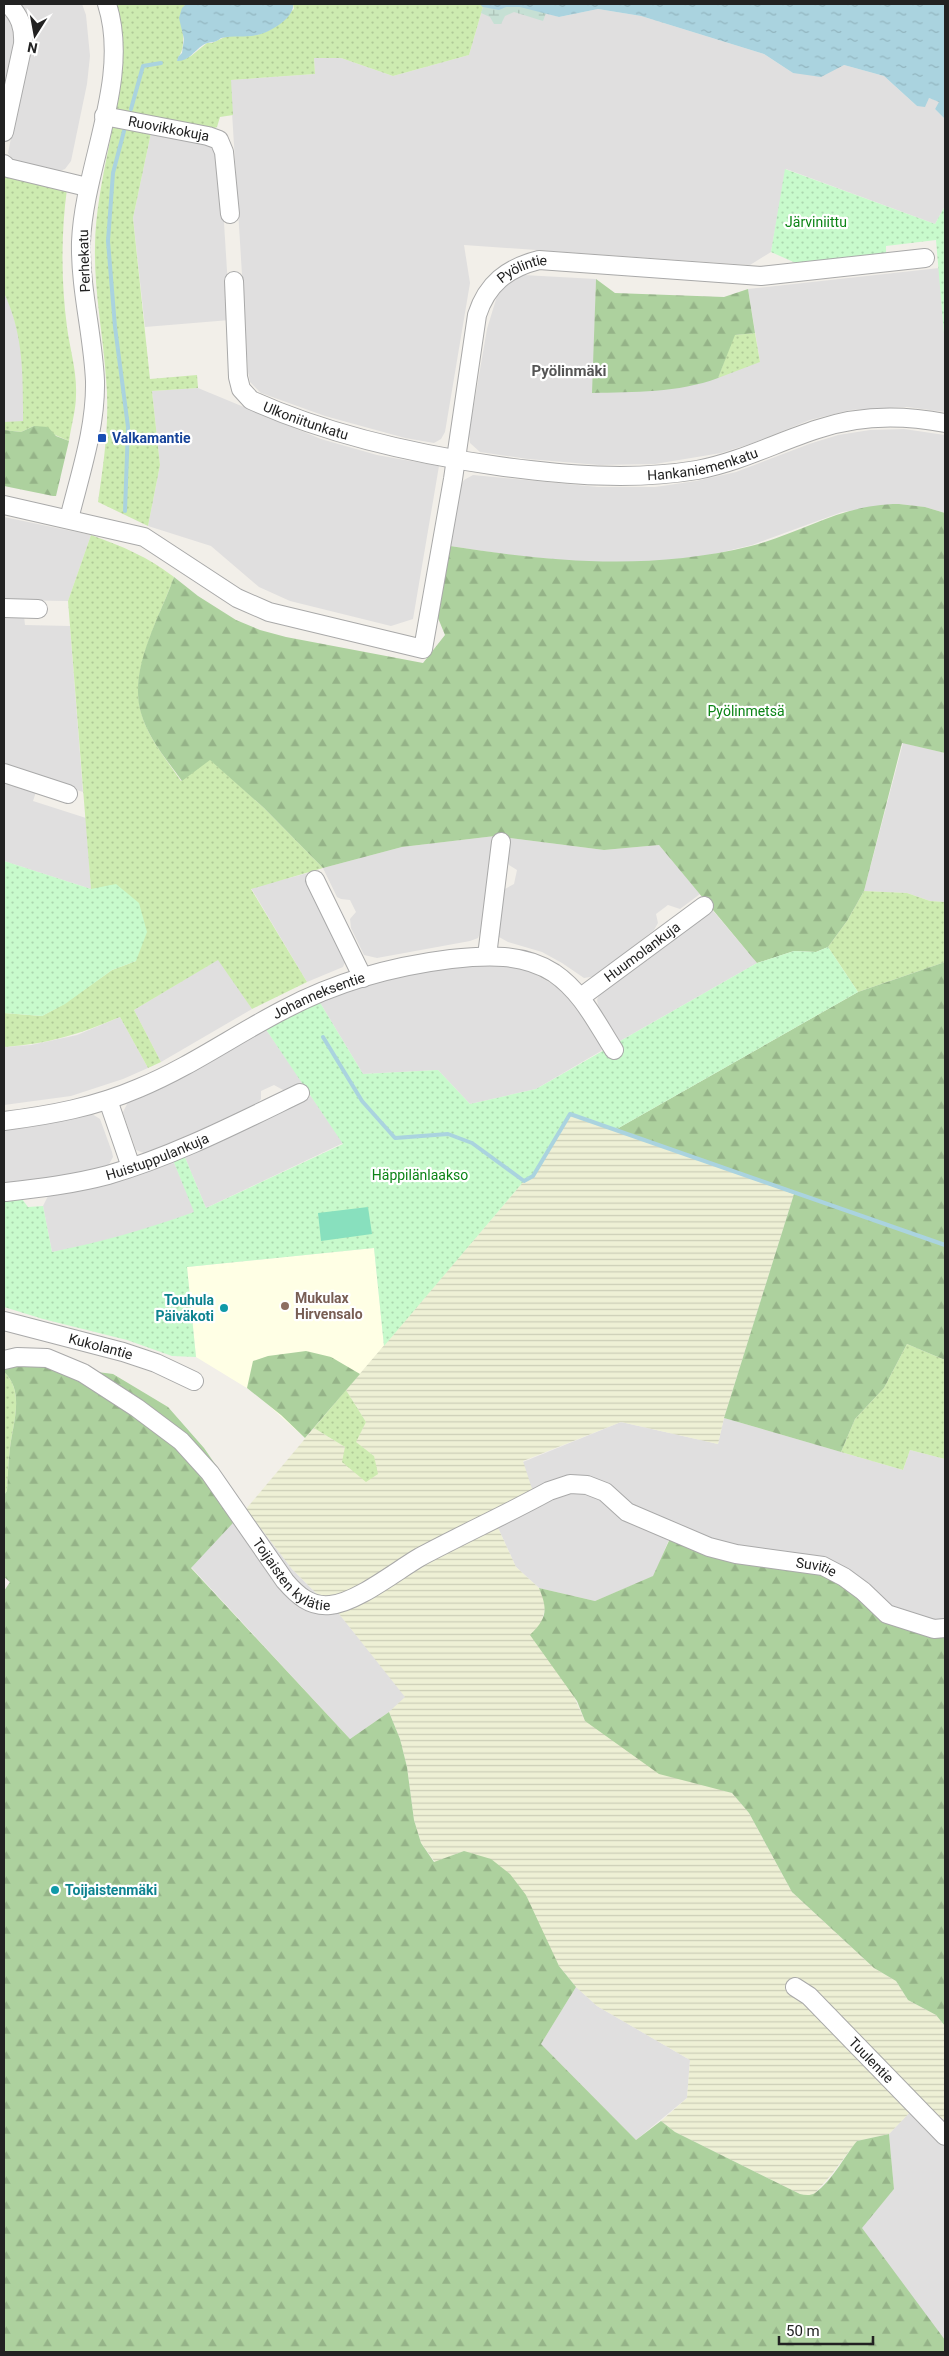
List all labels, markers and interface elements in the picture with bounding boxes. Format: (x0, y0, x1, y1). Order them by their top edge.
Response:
north arrow (10, 10, 60, 60)
text: N (26, 39, 39, 57)
street label: Ruovikkokuja (127, 113, 211, 144)
park label: Järviniittu (785, 214, 847, 230)
street label: Perhekatu (75, 229, 93, 293)
street label: Pyölintie (494, 252, 548, 286)
district label: Pyölinmäki (531, 362, 607, 380)
street label: Ulkoniitunkatu (261, 398, 350, 443)
place label: Valkamantie (112, 430, 191, 446)
marker: Valkamantie (96, 432, 108, 444)
street label: Hankaniemenkatu (647, 444, 760, 483)
park label: Pyölinmetsä (707, 703, 785, 719)
street label: Huumolankuja (601, 919, 683, 985)
street label: Johanneksentie (270, 969, 367, 1022)
street label: Huistuppulankuja (104, 1130, 211, 1183)
park label: Häppilänlaakso (372, 1167, 468, 1183)
place label: Mukulax Hirvensalo (295, 1290, 363, 1322)
place label: Touhula Päiväkoti (156, 1292, 214, 1324)
marker: Mukulax Hirvensalo (279, 1300, 291, 1312)
marker: Touhula Päiväkoti (218, 1302, 230, 1314)
street label: Kukolantie (67, 1330, 135, 1363)
street label: Toijaisten kylätie (250, 1535, 331, 1613)
street label: Suvitie (795, 1554, 839, 1580)
place label: Toijaistenmäki (65, 1882, 157, 1898)
marker: Toijaistenmäki (49, 1884, 61, 1896)
street label: Tuulentie (846, 2034, 897, 2086)
scale bar (779, 2314, 873, 2346)
text: 50 m (786, 2322, 820, 2340)

